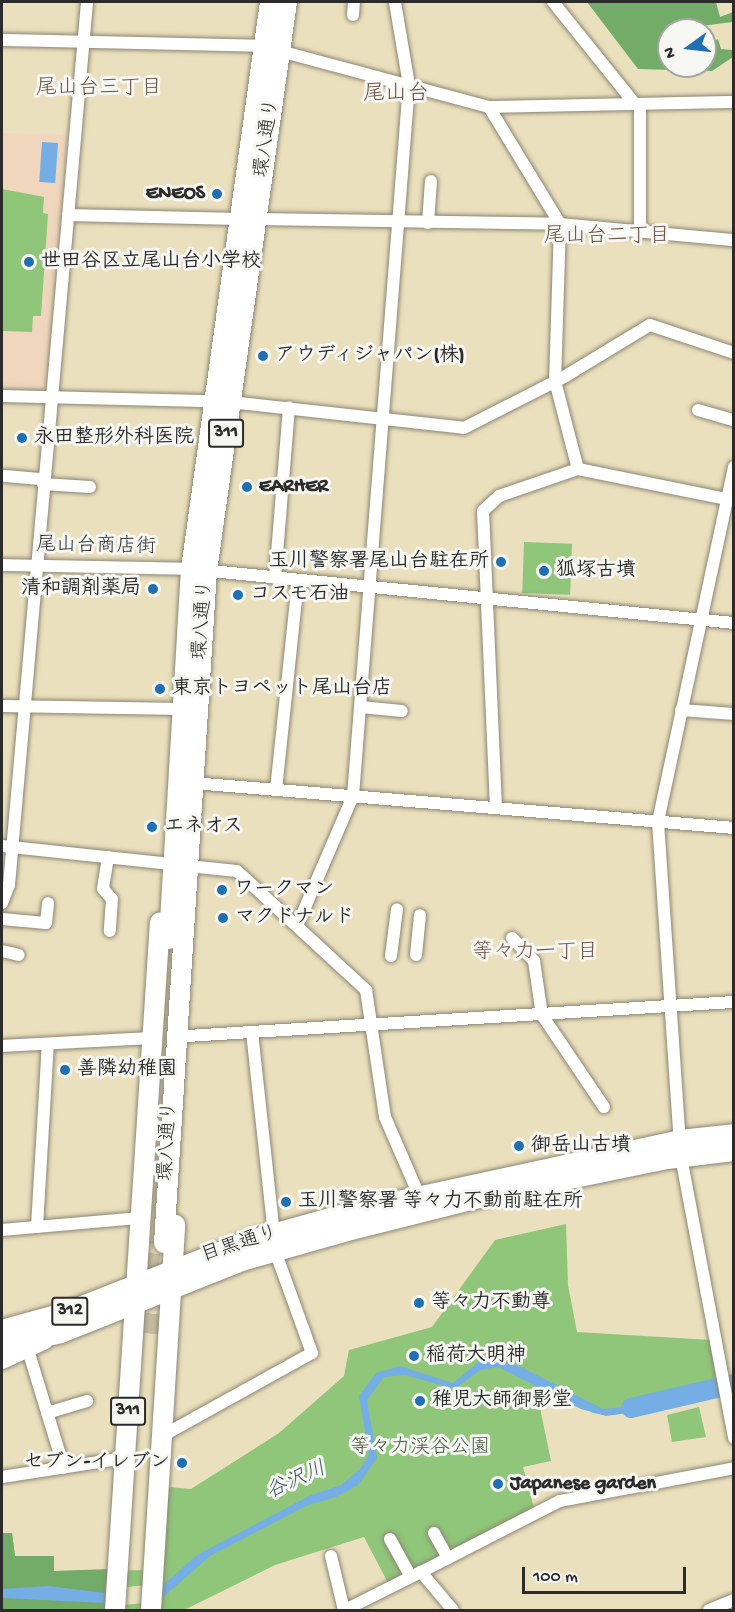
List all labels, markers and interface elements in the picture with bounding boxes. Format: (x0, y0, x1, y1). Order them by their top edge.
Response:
north arrow (657, 18, 717, 78)
text: N (661, 45, 682, 60)
district label: 尾山台三丁目 (36, 77, 162, 103)
district label: 尾山台 (363, 83, 429, 109)
street label: 環八通り (251, 97, 285, 179)
place label: ENEOS (146, 182, 205, 206)
marker: ENEOS (210, 187, 224, 201)
district label: 尾山台二丁目 (544, 225, 670, 251)
place label: 世田谷区立尾山台小学校 (41, 250, 261, 274)
marker: 世田谷区立尾山台小学校 (22, 255, 36, 269)
place label: アウディジャパン(株) (275, 344, 466, 368)
marker: アウディジャパン(株) (256, 349, 270, 363)
road number: 311 (208, 418, 244, 448)
place label: 永田整形外科医院 (34, 426, 194, 450)
marker: 永田整形外科医院 (15, 431, 29, 445)
place label: EARHER (259, 475, 328, 499)
marker: EARHER (240, 480, 254, 494)
street label: 尾山台商店街 (36, 534, 156, 560)
place label: 玉川警察署尾山台駐在所 (269, 550, 489, 574)
marker: 玉川警察署尾山台駐在所 (494, 555, 508, 569)
place label: 狐塚古墳 (556, 559, 636, 583)
marker: 狐塚古墳 (537, 564, 551, 578)
place label: 清和調剤薬局 (21, 577, 141, 601)
street label: 環八通り (189, 579, 219, 661)
marker: 清和調剤薬局 (146, 582, 160, 596)
place label: コスモ石油 (250, 583, 350, 607)
marker: コスモ石油 (231, 588, 245, 602)
place label: 東京トヨペット尾山台店 (172, 677, 392, 701)
marker: 東京トヨペット尾山台店 (153, 682, 167, 696)
place label: エネオス (164, 815, 244, 839)
marker: エネオス (145, 820, 159, 834)
place label: ワークマン (234, 878, 334, 902)
marker: ワークマン (215, 883, 229, 897)
place label: マクドナルド (235, 906, 355, 930)
marker: マクドナルド (216, 911, 230, 925)
district label: 等々力一丁目 (472, 941, 598, 967)
place label: 善隣幼稚園 (77, 1058, 177, 1082)
marker: 善隣幼稚園 (58, 1063, 72, 1077)
street label: 環八通り (155, 1100, 183, 1182)
place label: 御岳山古墳 (531, 1134, 631, 1158)
marker: 御岳山古墳 (512, 1139, 526, 1153)
place label: 玉川警察署 等々力不動前駐在所 (298, 1190, 583, 1214)
marker: 玉川警察署 等々力不動前駐在所 (279, 1195, 293, 1209)
street label: 目黒通り (198, 1221, 282, 1269)
place label: 等々力不動尊 (431, 1291, 551, 1315)
road number: 312 (50, 1296, 90, 1326)
marker: 等々力不動尊 (412, 1296, 426, 1310)
place label: 稲荷大明神 (426, 1344, 526, 1368)
marker: 稲荷大明神 (407, 1349, 421, 1363)
place label: 稚児大師御影堂 (432, 1389, 572, 1413)
marker: 稚児大師御影堂 (413, 1394, 427, 1408)
road number: 311 (110, 1396, 146, 1426)
park label: 等々力渓谷公園 (350, 1436, 490, 1460)
place label: セブン-イレブン (24, 1451, 170, 1475)
marker: セブン-イレブン (175, 1456, 189, 1470)
water label: 谷沢川 (263, 1458, 331, 1506)
place label: Japanese garden (510, 1472, 656, 1496)
marker: Japanese garden (491, 1477, 505, 1491)
scale bar (525, 1555, 688, 1593)
text: 100 m (533, 1567, 578, 1588)

